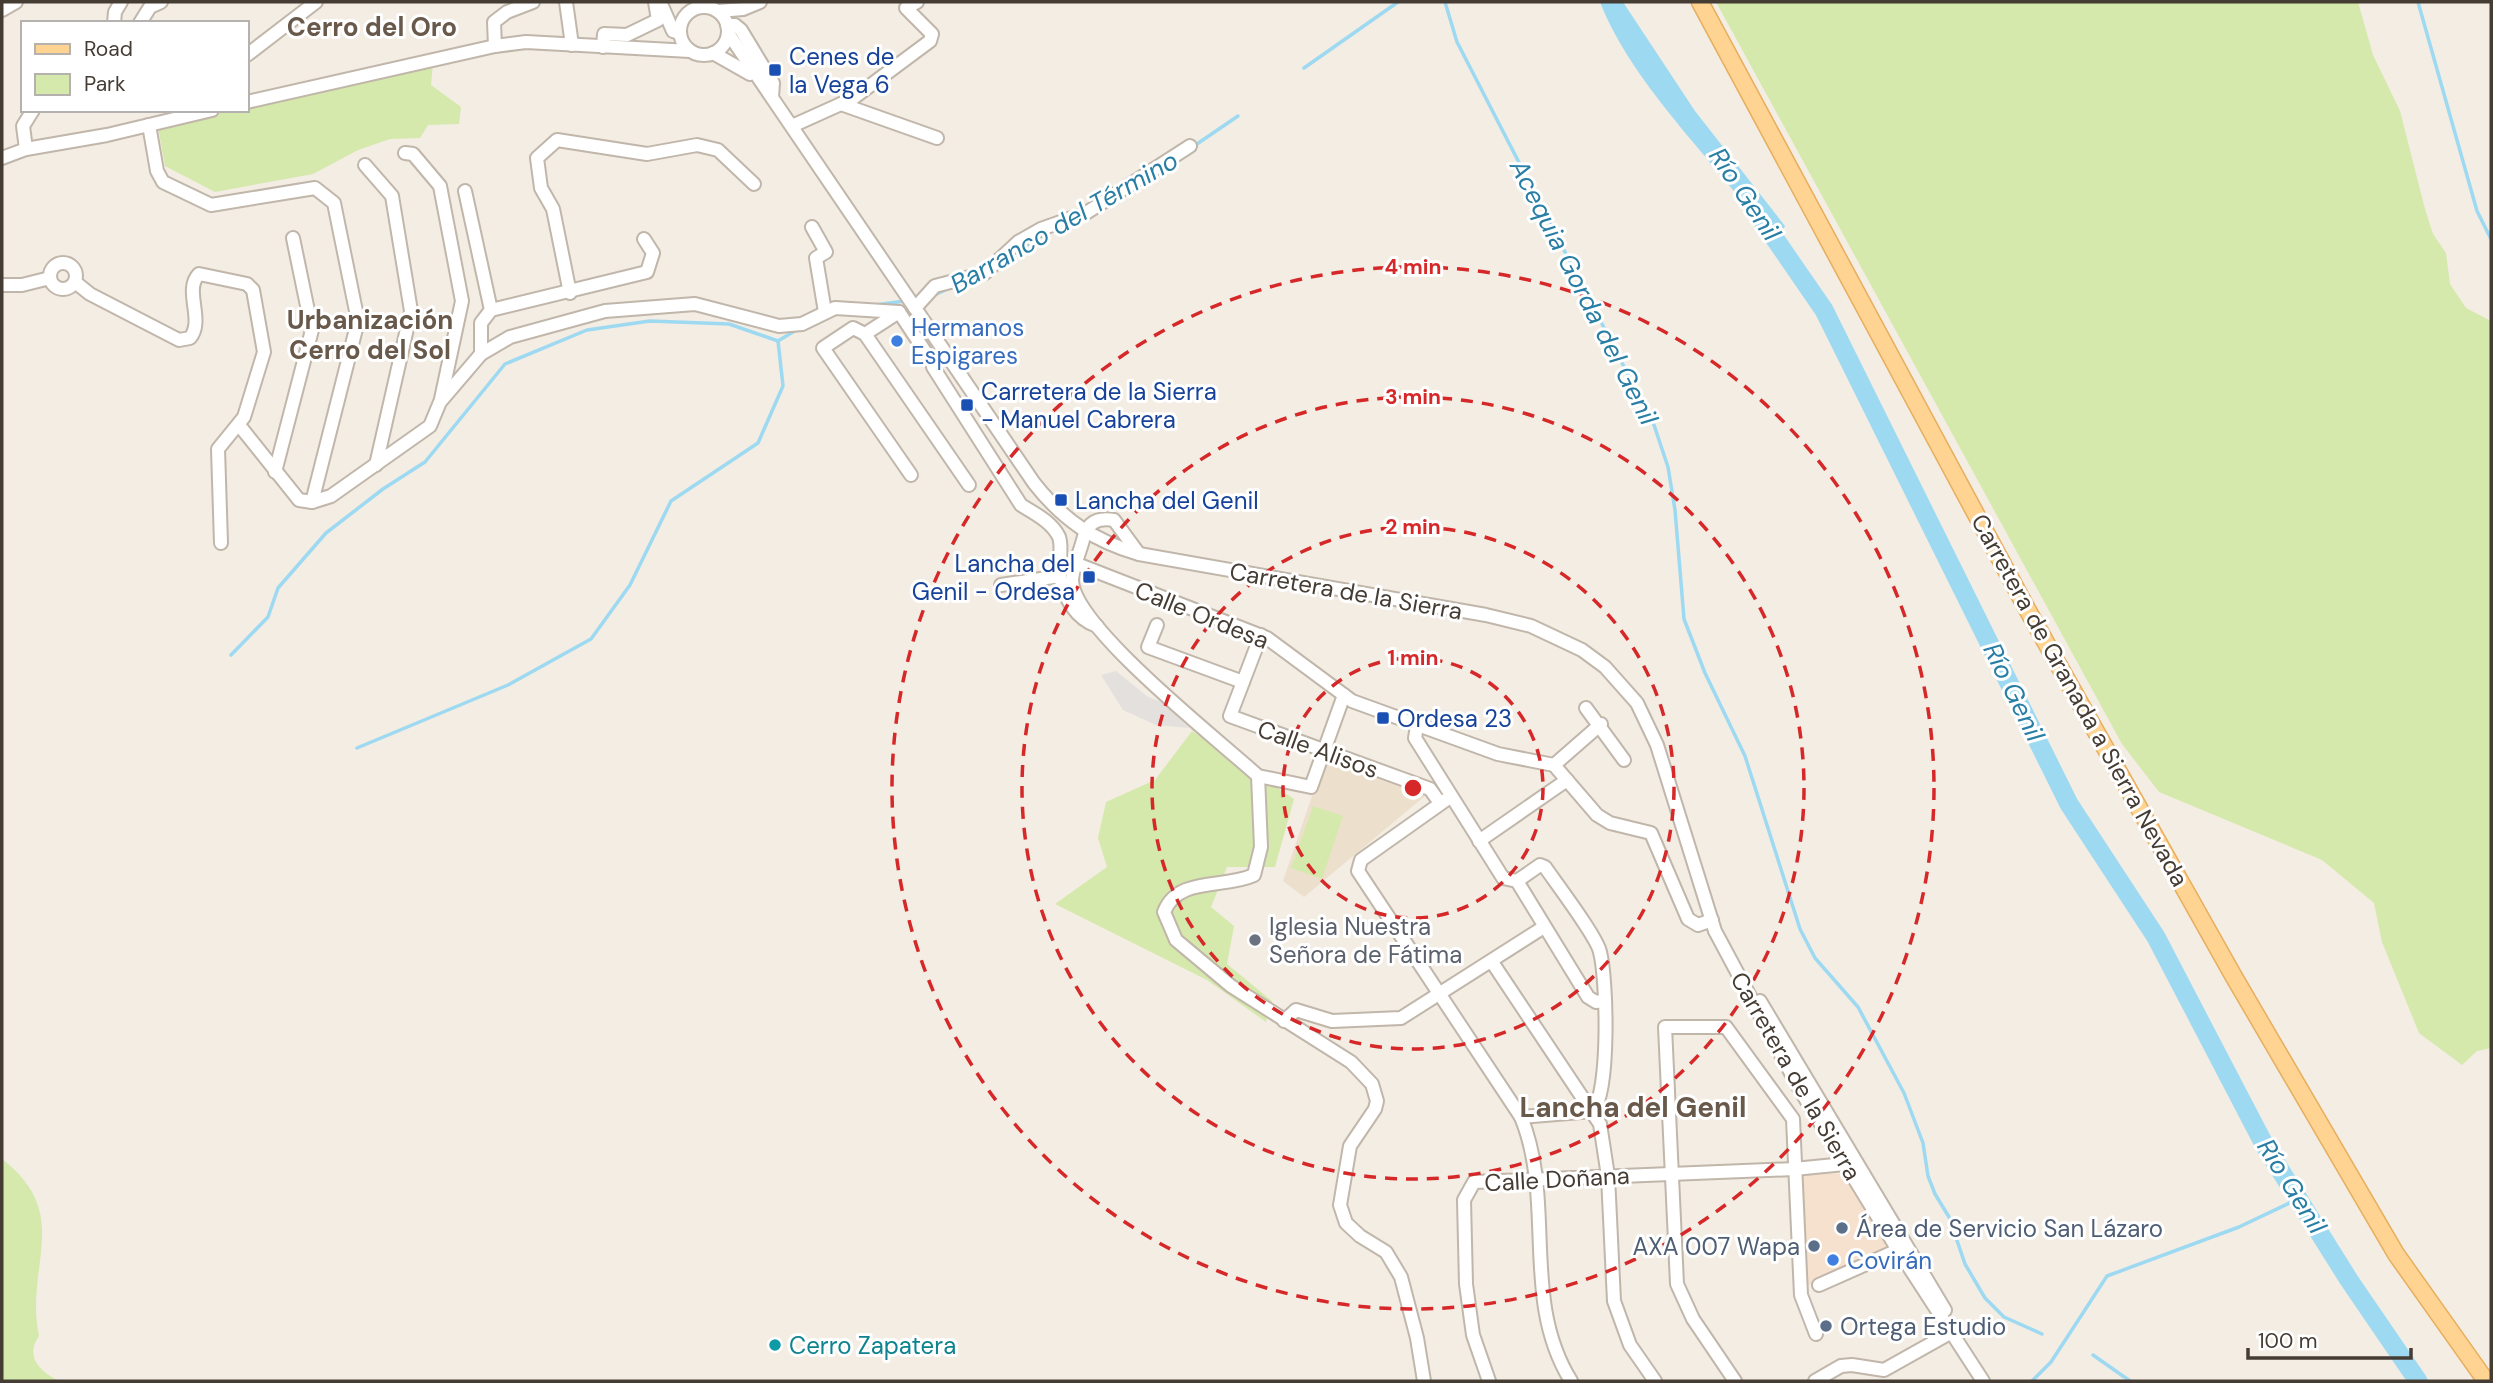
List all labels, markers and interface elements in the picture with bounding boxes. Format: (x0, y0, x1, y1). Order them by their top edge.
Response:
district label: Cerro del Oro (287, 10, 457, 44)
legend (21, 21, 248, 112)
text: Road (84, 35, 133, 63)
place label: Cenes de la Vega 6 (789, 41, 894, 100)
marker: Cenes de la Vega 6 (767, 62, 783, 78)
text: Park (84, 70, 126, 98)
water label: Río Genil (1701, 141, 1789, 248)
water label: Barranco del Término (944, 143, 1184, 301)
water label: Acequia Gorda del Genil (1502, 152, 1666, 432)
text: 4 min (1384, 253, 1442, 281)
district label: Urbanización Cerro del Sol (287, 303, 453, 367)
place label: Hermanos Espigares (911, 312, 1024, 371)
marker: Hermanos Espigares (889, 333, 905, 349)
place label: Carretera de la Sierra - Manuel Cabrera (981, 376, 1217, 435)
text: 3 min (1385, 383, 1441, 411)
marker: Carretera de la Sierra - Manuel Cabrera (959, 397, 975, 413)
place label: Lancha del Genil (1075, 485, 1259, 516)
marker: Lancha del Genil (1053, 492, 1069, 508)
street label: Carretera de Granada a Sierra Nevada (1964, 508, 2196, 892)
text: 2 min (1385, 513, 1441, 541)
place label: Lancha del Genil - Ordesa (912, 548, 1075, 607)
street label: Carretera de la Sierra (1227, 555, 1465, 627)
marker: Lancha del Genil - Ordesa (1081, 569, 1097, 585)
street label: Calle Ordesa (1130, 574, 1274, 656)
water label: Río Genil (1976, 637, 2053, 748)
text: 1 min (1387, 644, 1439, 672)
place label: Ordesa 23 (1397, 703, 1512, 734)
marker: Ordesa 23 (1375, 710, 1391, 726)
street label: Calle Alisos (1253, 713, 1383, 785)
centre of rings (1401, 776, 1425, 800)
place label: Iglesia Nuestra Señora de Fátima (1269, 911, 1462, 970)
marker: Iglesia Nuestra Señora de Fátima (1247, 932, 1263, 948)
street label: Carretera de la Sierra (1724, 966, 1868, 1186)
district label: Lancha del Genil (1520, 1089, 1746, 1126)
water label: Río Genil (2250, 1132, 2335, 1241)
street label: Calle Doñana (1484, 1160, 1630, 1198)
place label: Área de Servicio San Lázaro (1856, 1213, 2163, 1244)
marker: Área de Servicio San Lázaro (1834, 1220, 1850, 1236)
place label: AXA 007 Wapa (1632, 1231, 1800, 1262)
marker: AXA 007 Wapa (1806, 1238, 1822, 1254)
place label: Covirán (1847, 1245, 1932, 1276)
marker: Covirán (1825, 1252, 1841, 1268)
place label: Ortega Estudio (1840, 1311, 2006, 1342)
scale bar (2248, 1316, 2411, 1360)
marker: Ortega Estudio (1818, 1318, 1834, 1334)
text: 100 m (2258, 1327, 2318, 1355)
place label: Cerro Zapatera (789, 1330, 956, 1361)
marker: Cerro Zapatera (767, 1337, 783, 1353)

